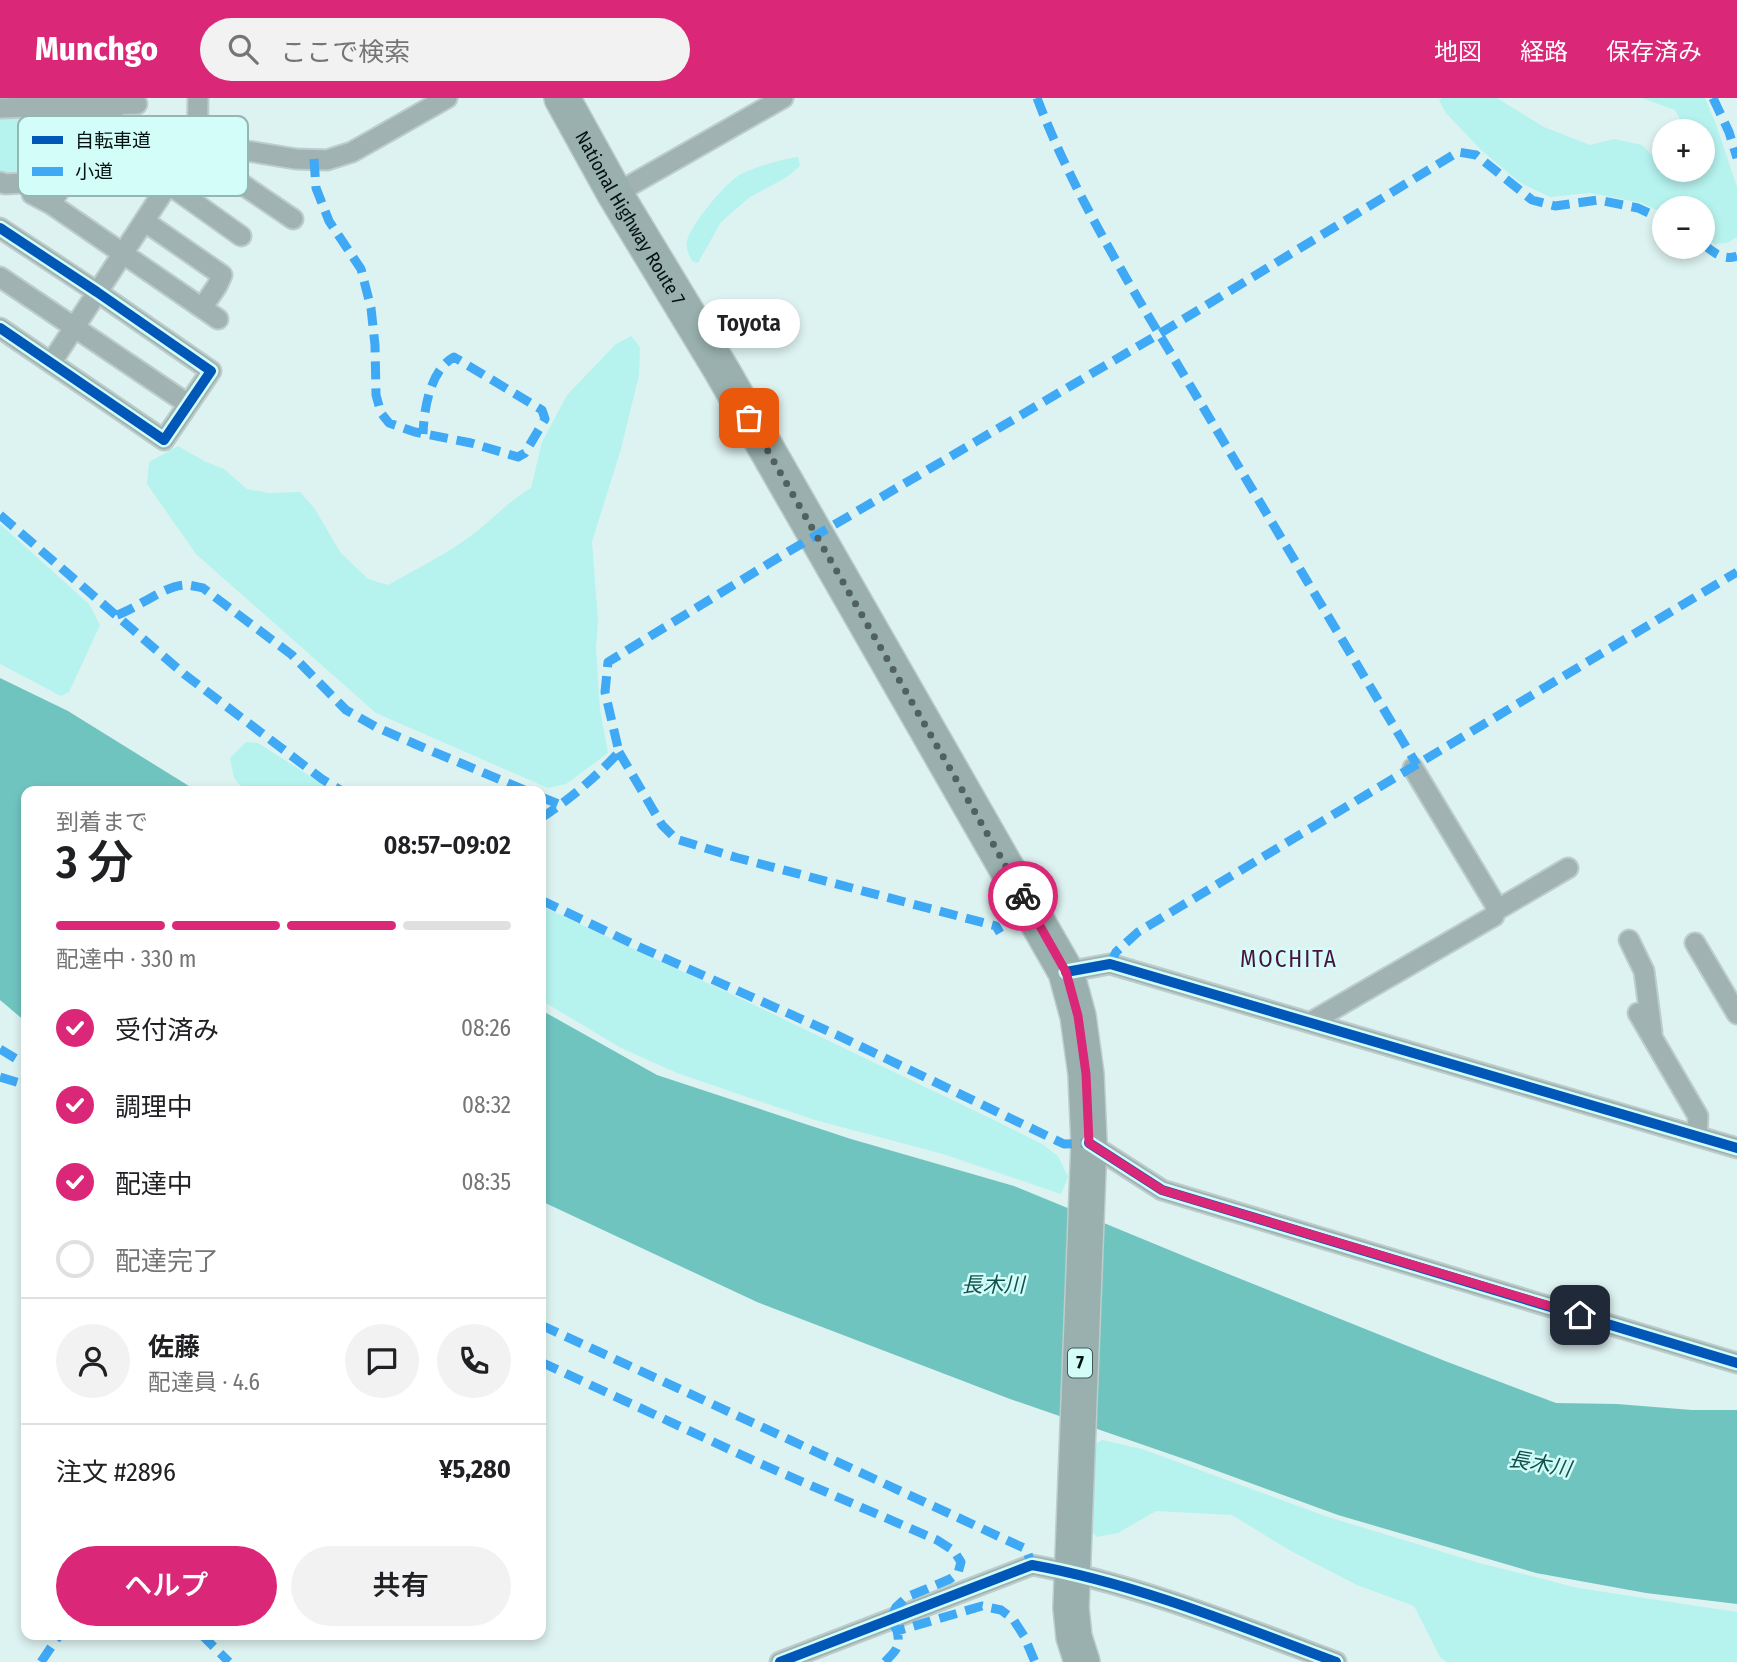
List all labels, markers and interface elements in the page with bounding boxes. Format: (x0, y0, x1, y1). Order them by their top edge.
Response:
search box (200, 18, 690, 81)
text: Munchgo (35, 29, 158, 69)
icon: search (224, 30, 262, 68)
text: ここで検索 (280, 37, 410, 68)
text: 地図 (1434, 38, 1482, 66)
text: 経路 (1520, 38, 1568, 66)
text: 保存済み (1606, 38, 1702, 66)
legend (18, 116, 248, 196)
map controls (1652, 119, 1715, 259)
button: + (1652, 119, 1715, 182)
street label: National Highway Route 7 (571, 127, 691, 309)
text: 自転車道 (75, 129, 151, 152)
text: 小道 (75, 160, 113, 183)
button: − (1652, 196, 1715, 259)
callout: Toyota (698, 299, 800, 348)
text: Toyota (717, 309, 781, 337)
pin (719, 388, 779, 448)
icon: bag (730, 399, 768, 437)
text: 到着まで (56, 808, 148, 836)
text: 08:57–09:02 (383, 830, 511, 861)
text: 3 分 (56, 835, 133, 890)
courier (988, 861, 1058, 931)
icon: bike (1004, 877, 1042, 915)
text: 配達中 · 330 m (56, 945, 197, 973)
district label: MOCHITA (1240, 945, 1338, 973)
icon: check (56, 1009, 94, 1047)
text: 08:26 (461, 1014, 511, 1042)
text: 受付済み (115, 1015, 219, 1046)
icon: check (56, 1086, 94, 1124)
text: 08:32 (462, 1091, 511, 1119)
text: 調理中 (115, 1092, 193, 1123)
icon: check (56, 1163, 94, 1201)
text: 08:35 (462, 1168, 511, 1196)
text: 配達中 (115, 1169, 193, 1200)
text: 配達完了 (115, 1246, 219, 1277)
water label: 長木川 (962, 1272, 1026, 1298)
pin (1550, 1285, 1610, 1345)
icon: home (1561, 1296, 1599, 1334)
button: person (56, 1324, 130, 1398)
button: chat (345, 1324, 419, 1398)
button: phone (437, 1324, 511, 1398)
text: 佐藤 (148, 1332, 200, 1363)
road number: 7 (1068, 1348, 1092, 1378)
text: 配達員 · 4.6 (148, 1368, 260, 1396)
water label: 長木川 (1507, 1446, 1575, 1483)
text: ¥5,280 (439, 1454, 511, 1485)
text: 注文 #2896 (56, 1457, 176, 1488)
button: ヘルプ (56, 1546, 277, 1626)
button: 共有 (291, 1546, 511, 1626)

